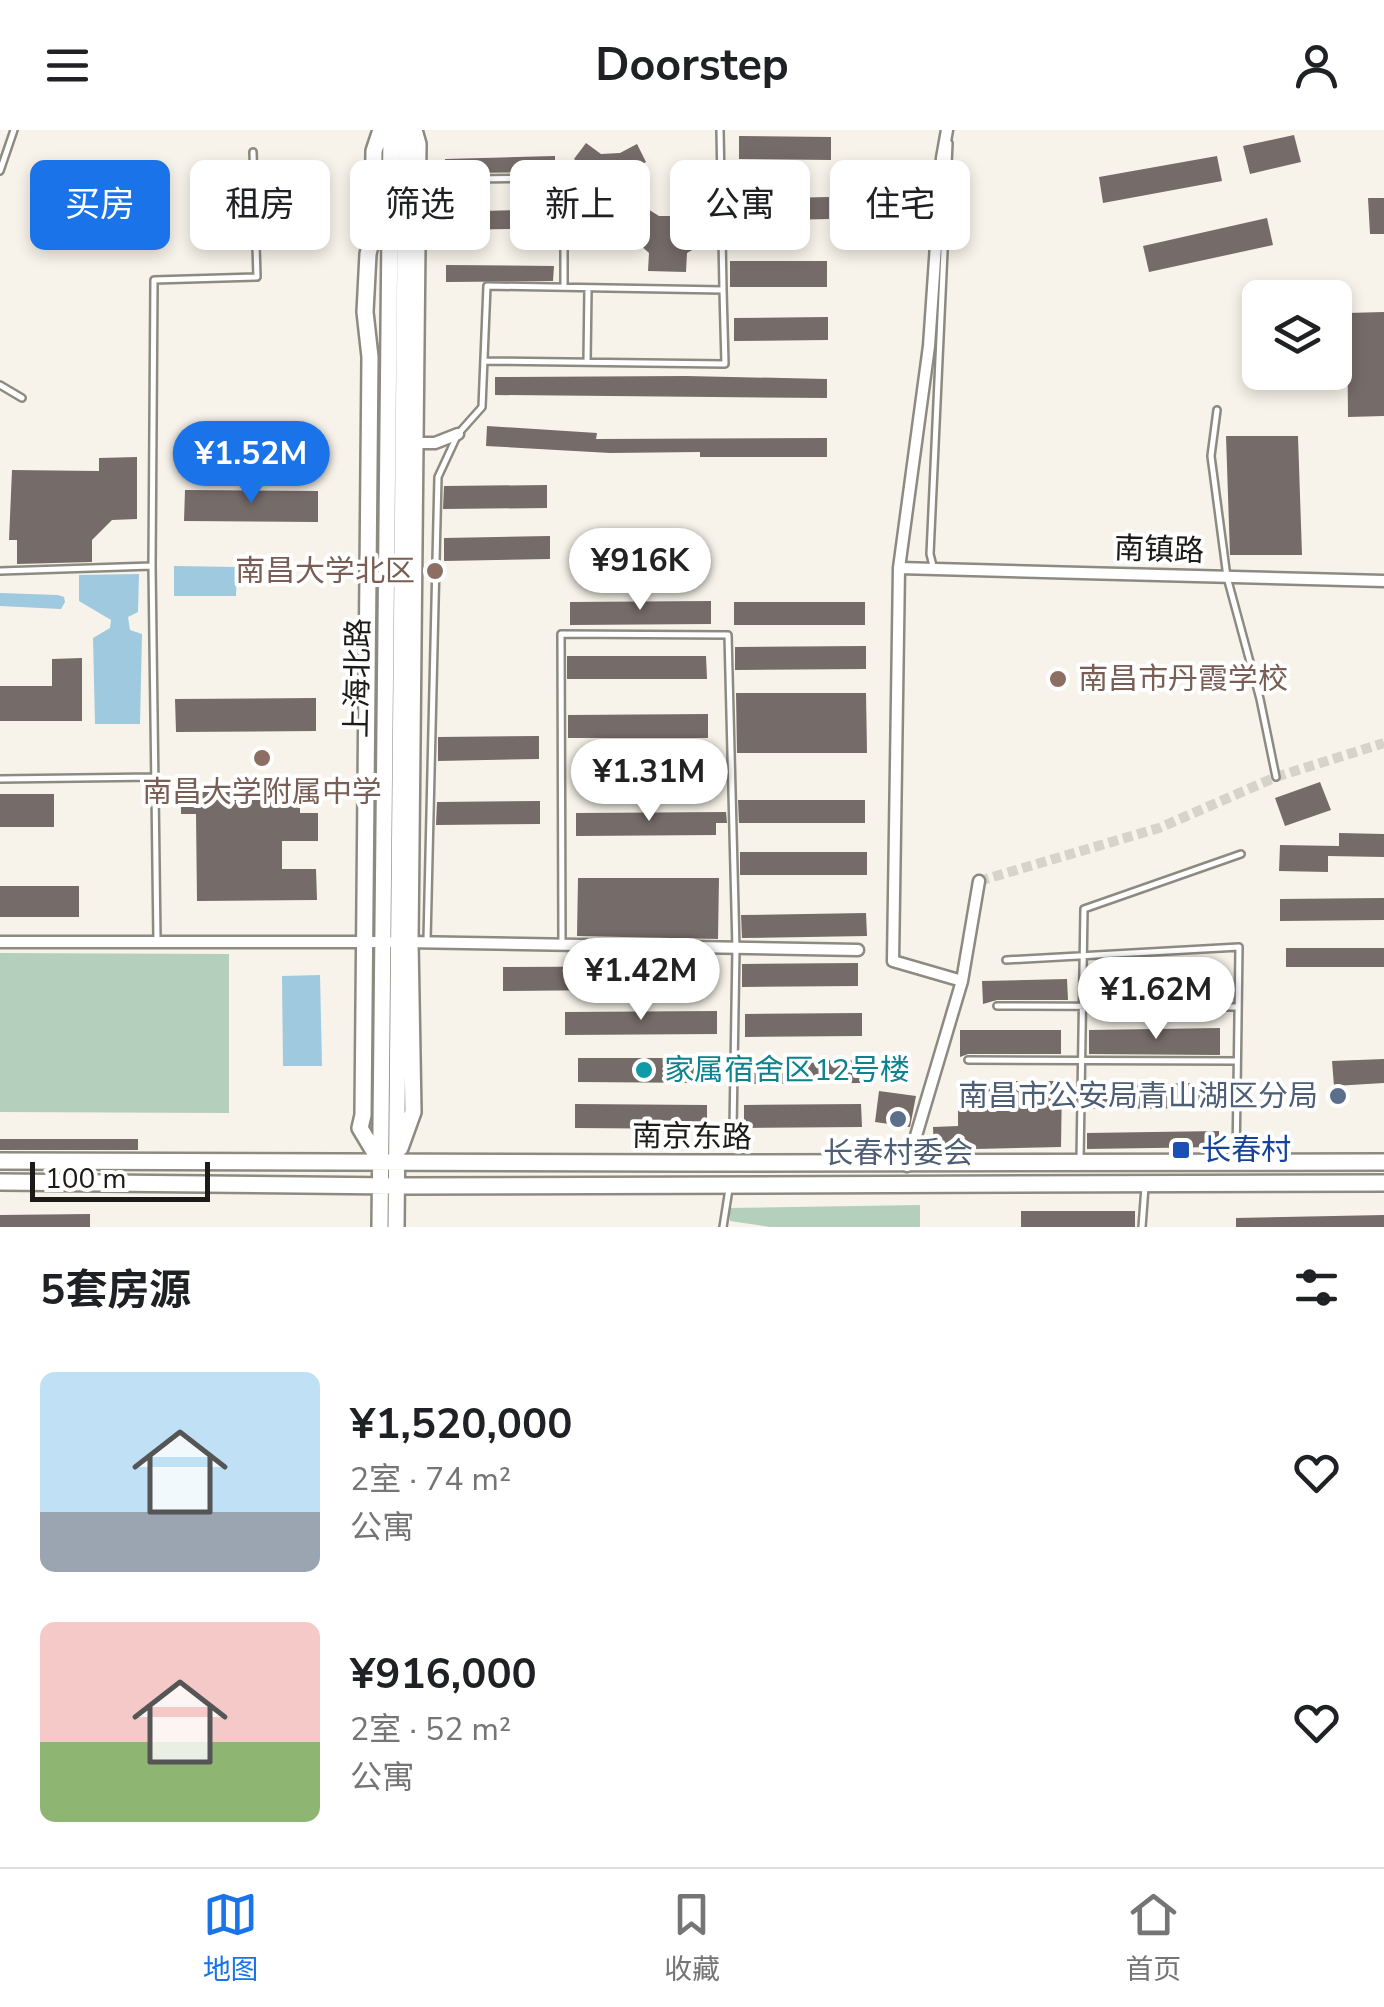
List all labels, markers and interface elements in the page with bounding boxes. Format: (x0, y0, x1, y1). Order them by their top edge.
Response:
text: Doorstep (595, 35, 789, 96)
icon: menu (40, 38, 95, 93)
icon: person (1289, 38, 1344, 93)
chip: 买房 (30, 160, 170, 250)
chip: 租房 (190, 160, 330, 250)
chip: 筛选 (350, 160, 490, 250)
chip: 新上 (510, 160, 650, 250)
chip: 公寓 (670, 160, 810, 250)
chip: 住宅 (830, 160, 970, 250)
map controls (1242, 280, 1352, 390)
button: layers (1242, 280, 1352, 390)
pin: ¥1.52M (170, 421, 332, 506)
text: ¥1.52M (195, 432, 307, 475)
pin: ¥916K (570, 528, 710, 613)
street label: 南镇路 (1113, 528, 1205, 572)
text: ¥916K (591, 539, 689, 582)
place label: 南昌大学北区 (235, 551, 415, 592)
marker: 南昌大学北区 (424, 560, 446, 582)
street label: 上海北路 (336, 618, 380, 738)
place label: 南昌市丹霞学校 (1078, 659, 1288, 700)
marker: 南昌市丹霞学校 (1047, 668, 1069, 690)
pin: ¥1.31M (568, 739, 730, 824)
marker: 南昌大学附属中学 (251, 747, 273, 769)
text: ¥1.31M (593, 750, 705, 793)
place label: 南昌大学附属中学 (142, 772, 382, 813)
pin: ¥1.42M (560, 938, 722, 1023)
text: ¥1.42M (585, 949, 697, 992)
pin: ¥1.62M (1075, 957, 1237, 1042)
text: ¥1.62M (1100, 968, 1212, 1011)
place label: 家属宿舍区12号楼 (664, 1050, 910, 1091)
marker: 家属宿舍区12号楼 (633, 1059, 655, 1081)
place label: 南昌市公安局青山湖区分局 (958, 1076, 1318, 1117)
marker: 南昌市公安局青山湖区分局 (1327, 1085, 1349, 1107)
marker: 长春村委会 (887, 1108, 909, 1130)
street label: 南京东路 (632, 1115, 752, 1159)
place label: 长春村 (1201, 1130, 1291, 1171)
place label: 长春村委会 (823, 1133, 973, 1174)
marker: 长春村 (1170, 1139, 1192, 1161)
scale bar (30, 1157, 210, 1202)
text: 100 m (45, 1160, 127, 1198)
icon: filters (1289, 1260, 1344, 1315)
text: 5套房源 (40, 1262, 191, 1319)
text: ¥1,520,000 (350, 1396, 572, 1453)
icon: home (120, 1412, 240, 1532)
icon: heart (1289, 1445, 1344, 1500)
text: 2室 · 74 m² (350, 1458, 511, 1501)
text: 公寓 (350, 1506, 414, 1549)
text: ¥916,000 (350, 1646, 537, 1703)
icon: home (120, 1662, 240, 1782)
icon: heart (1289, 1695, 1344, 1750)
text: 2室 · 52 m² (350, 1708, 511, 1751)
text: 公寓 (350, 1756, 414, 1799)
tab: 地图 (203, 1887, 259, 1989)
tab: 收藏 (664, 1887, 720, 1989)
tab: 首页 (1125, 1887, 1181, 1989)

